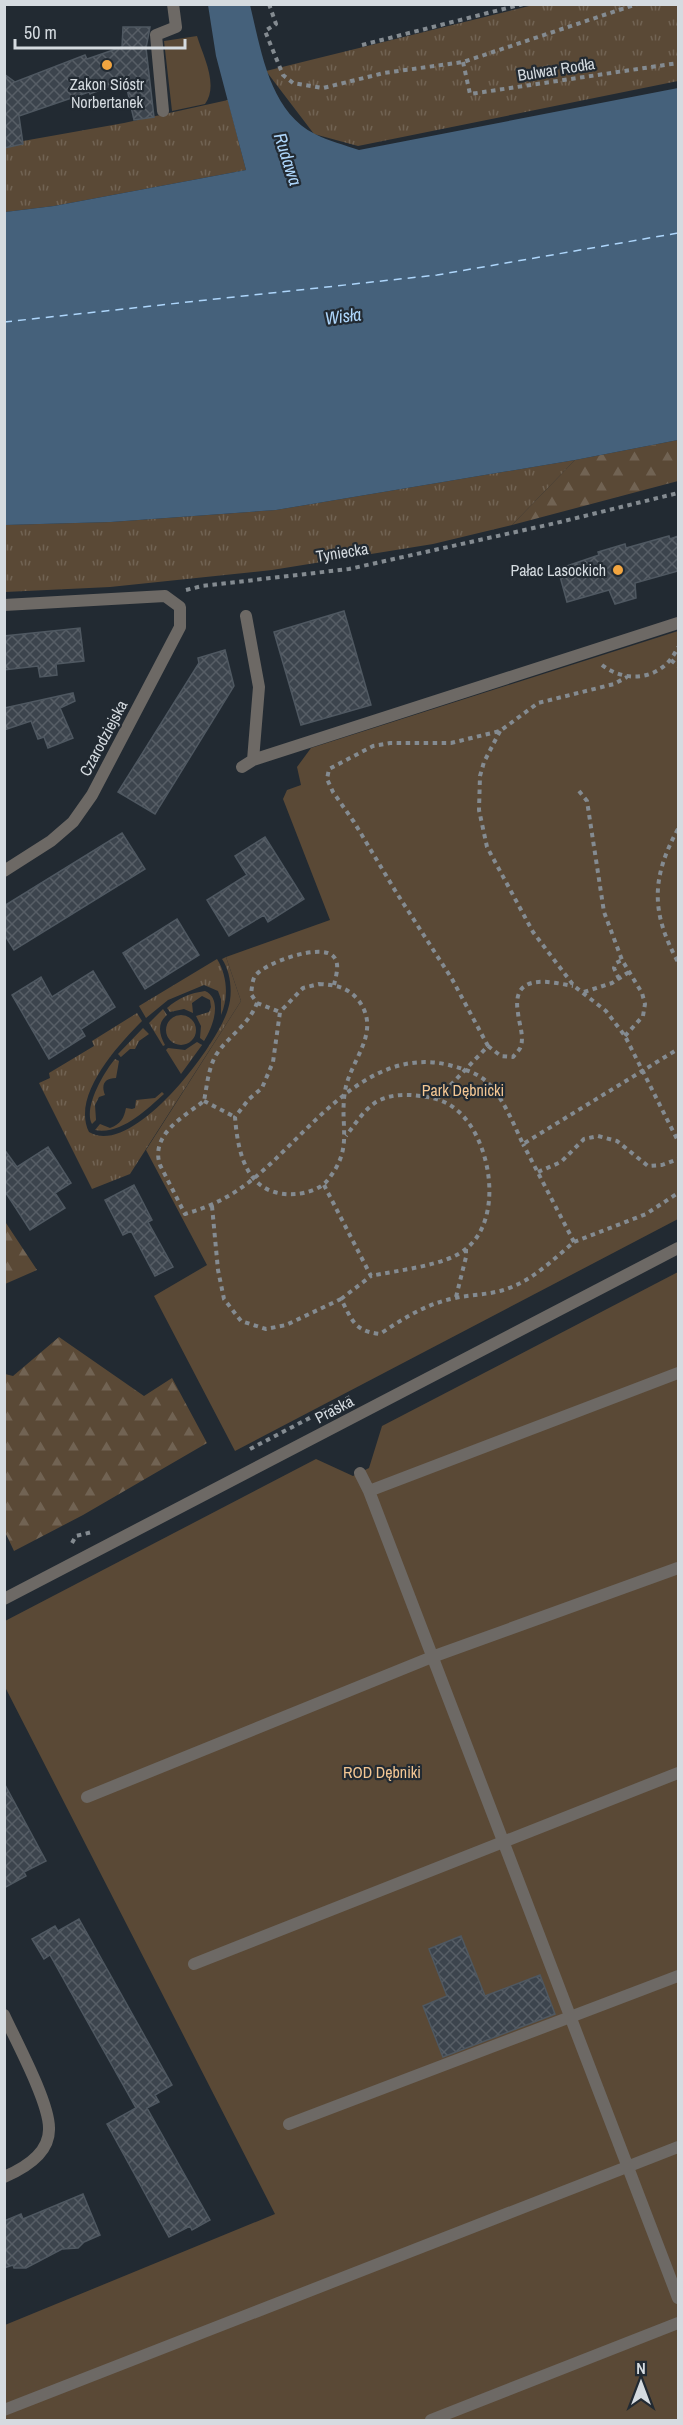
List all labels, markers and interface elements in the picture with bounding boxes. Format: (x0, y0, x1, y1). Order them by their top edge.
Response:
scale bar (15, 12, 184, 50)
text: 50 m (24, 20, 57, 45)
street label: Bulwar Rodła (516, 52, 597, 86)
marker: Zakon Sióstr Norbertanek (100, 58, 114, 72)
place label: Zakon Sióstr Norbertanek (70, 73, 145, 113)
water label: Rudawa (268, 129, 308, 189)
water label: Wisła (323, 301, 363, 331)
street label: Tyniecka (314, 537, 370, 567)
place label: Pałac Lasockich (510, 559, 606, 581)
marker: Pałac Lasockich (611, 563, 625, 577)
street label: Czarodziejska (74, 696, 133, 780)
park label: Park Dębnicki (422, 1079, 504, 1101)
street label: Praska (311, 1389, 358, 1428)
park label: ROD Dębniki (343, 1761, 421, 1783)
north arrow (611, 2353, 671, 2413)
text: N (636, 2357, 646, 2379)

